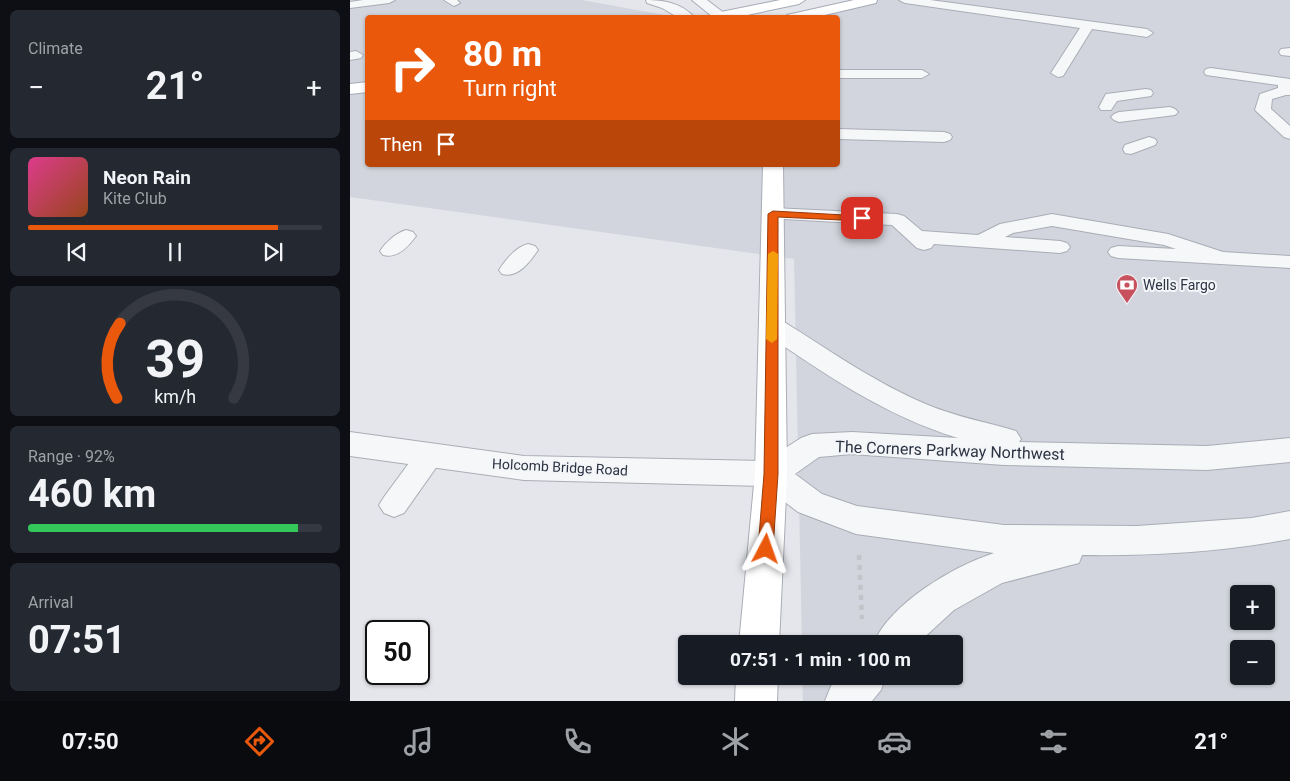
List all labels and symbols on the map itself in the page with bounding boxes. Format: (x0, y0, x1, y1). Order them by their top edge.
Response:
pin (841, 197, 883, 239)
bank icon: Wells Fargo (1115, 273, 1139, 304)
place label: Wells Fargo (1143, 277, 1216, 293)
street label: The Corners Parkway Northwest (835, 437, 1065, 464)
street label: Holcomb Bridge Road (492, 455, 628, 479)
position arrow (739, 522, 791, 574)
speed limit sign: 50 (365, 620, 430, 685)

